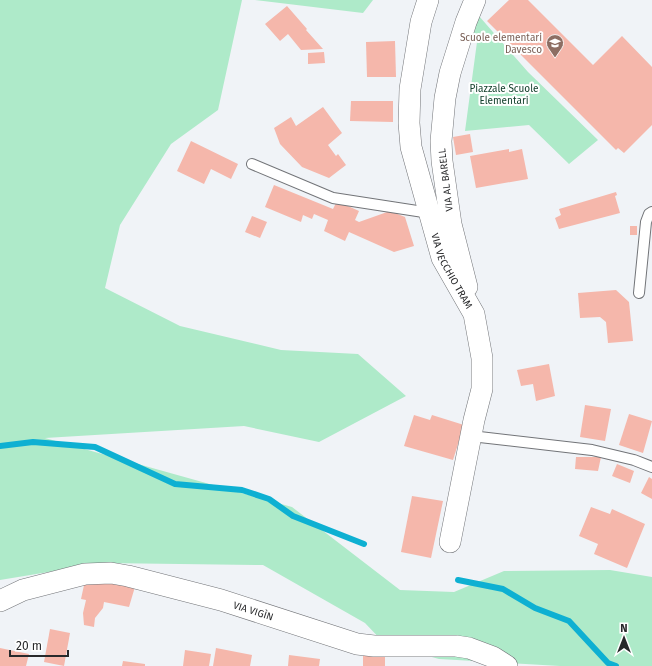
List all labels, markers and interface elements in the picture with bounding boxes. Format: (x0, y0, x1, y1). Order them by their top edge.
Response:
place label: Scuole elementari Davesco (460, 32, 542, 56)
school or university icon: Scuole elementari Davesco (545, 33, 565, 58)
park label: Piazzale Scuole Elementari (469, 83, 539, 107)
street label: VIA AL BARELL (436, 148, 456, 212)
street label: VIA VECCHIO TRAM (428, 232, 475, 311)
street label: VIA VIGÌN (232, 599, 275, 624)
north arrow (604, 618, 644, 658)
text: N (620, 622, 628, 635)
scale bar (10, 632, 68, 658)
text: 20 m (16, 639, 42, 653)

